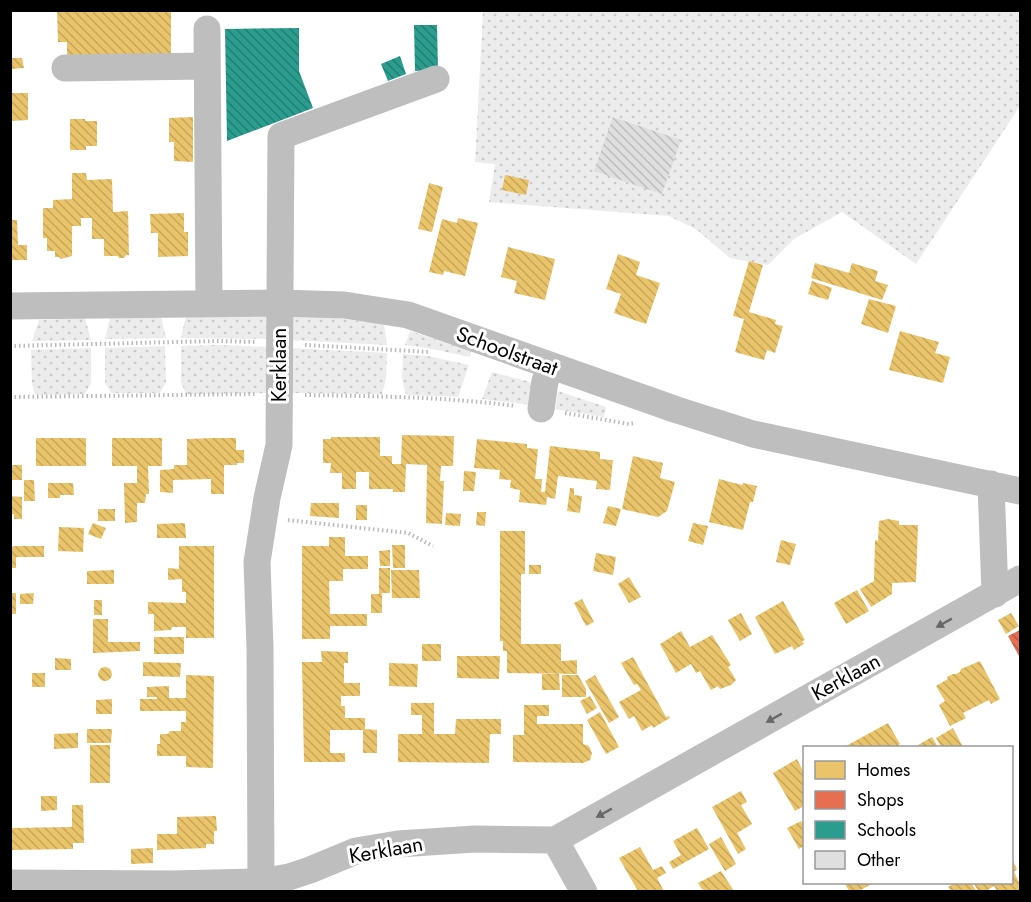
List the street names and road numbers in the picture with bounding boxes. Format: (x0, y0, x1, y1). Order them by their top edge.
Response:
street label: Schoolstraat (452, 319, 562, 383)
street label: Kerklaan (264, 328, 294, 402)
street label: Kerklaan (806, 646, 886, 708)
street label: Kerklaan (347, 829, 425, 871)

